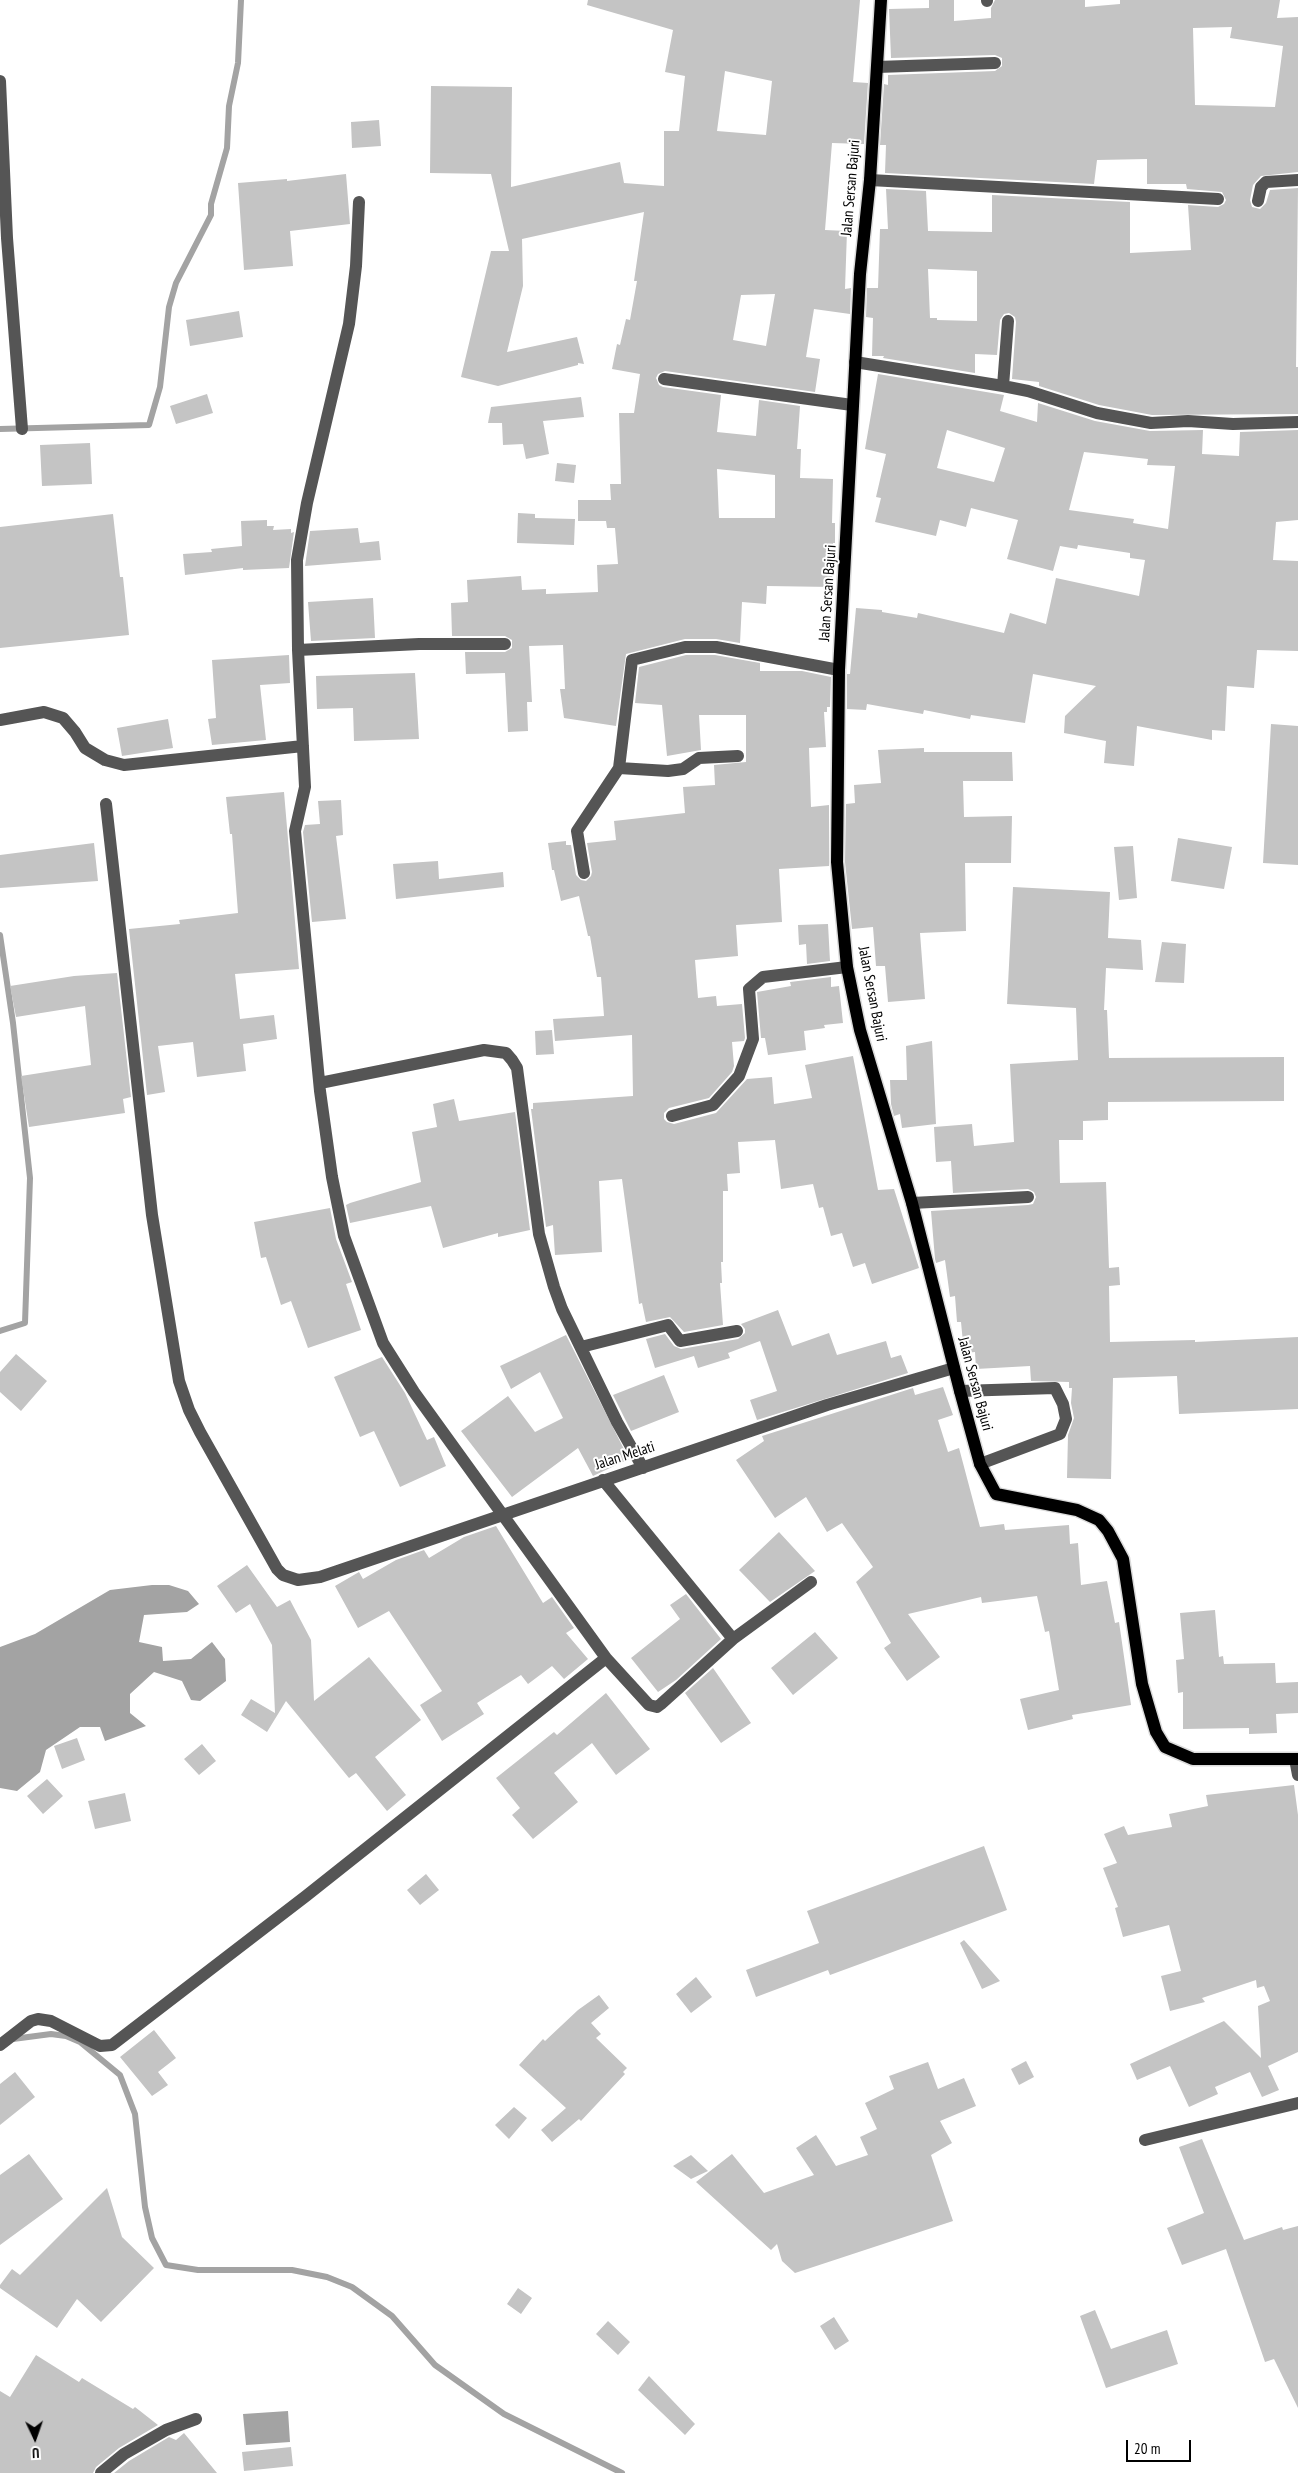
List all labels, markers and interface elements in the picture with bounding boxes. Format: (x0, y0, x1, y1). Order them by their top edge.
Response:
street label: Jalan Sersan Bajuri (838, 139, 864, 237)
street label: Jalan Sersan Bajuri (816, 544, 840, 642)
street label: Jalan Sersan Bajuri (854, 945, 890, 1043)
street label: Jalan Sersan Bajuri (954, 1335, 996, 1433)
street label: Jalan Melati (593, 1438, 657, 1474)
north arrow (10, 2413, 60, 2463)
scale bar (1128, 2430, 1193, 2462)
text: 20 m (1134, 2439, 1160, 2458)
text: U (32, 2444, 40, 2462)

